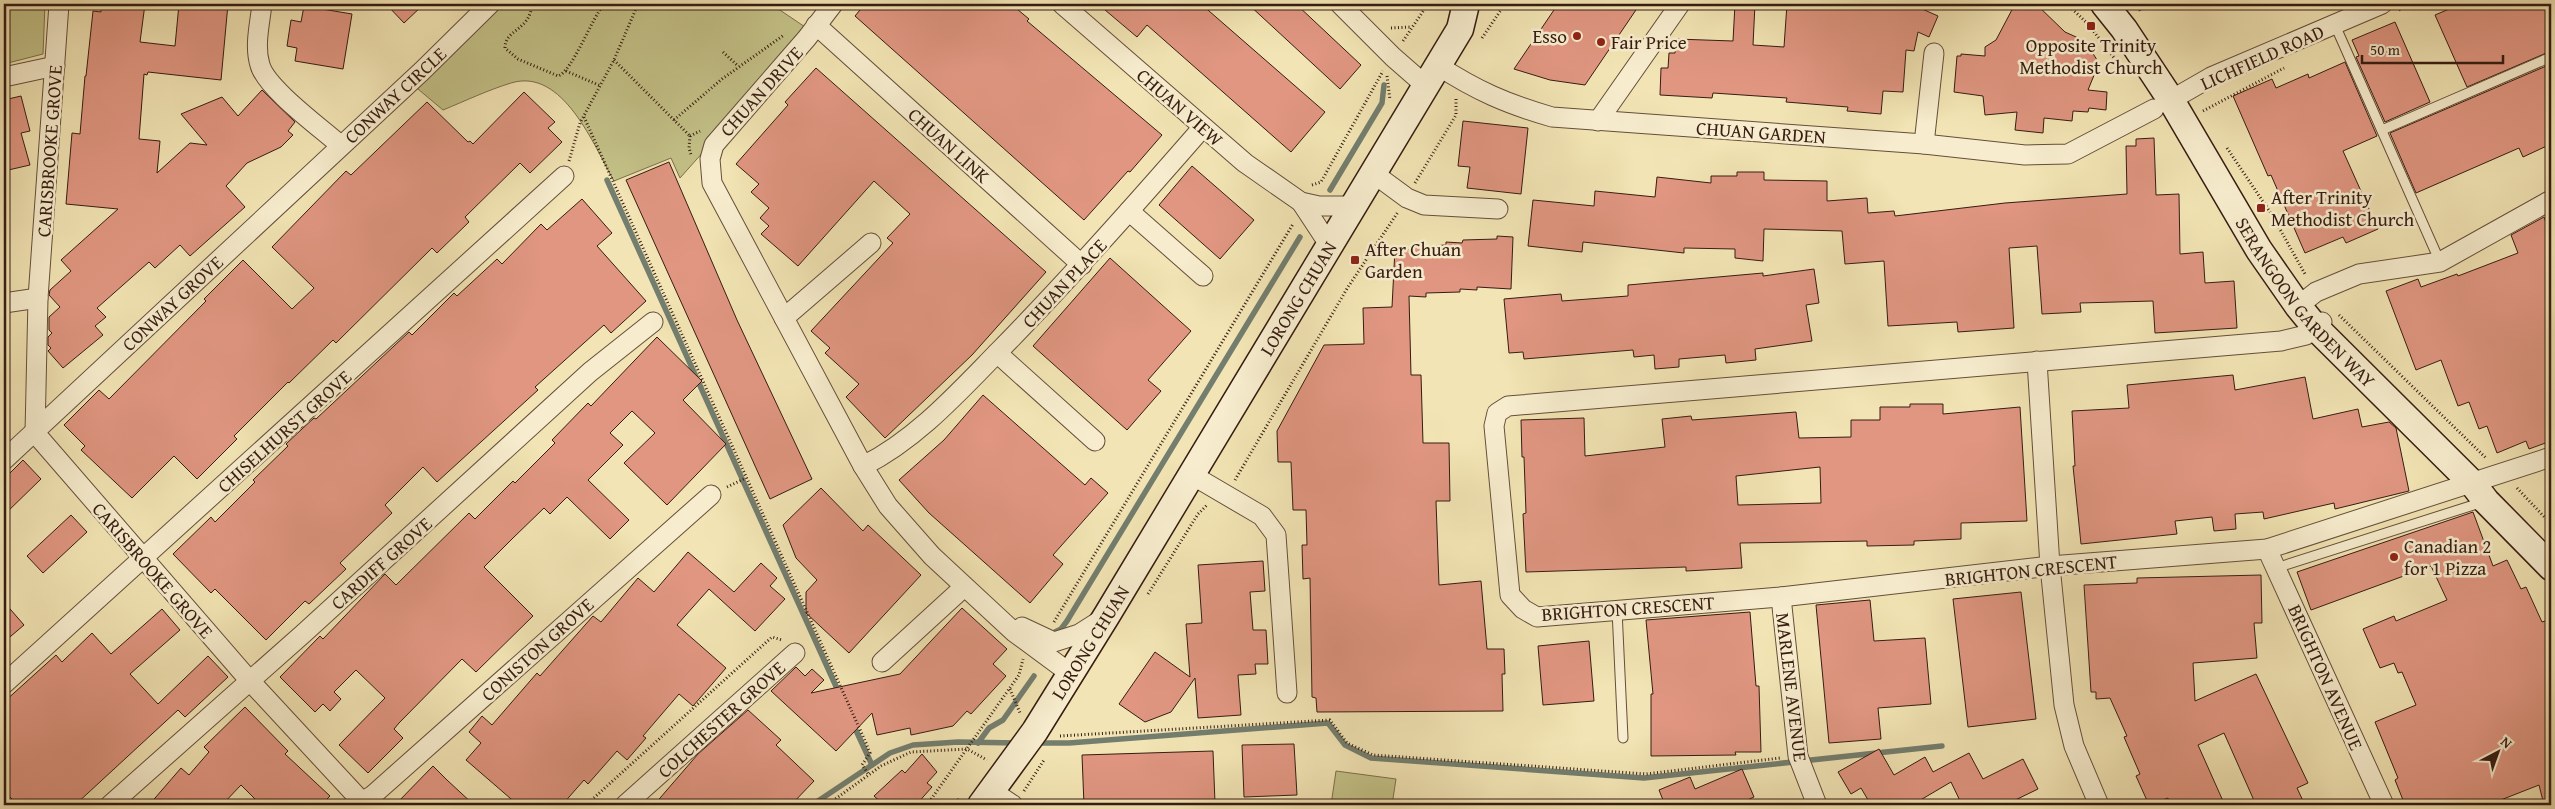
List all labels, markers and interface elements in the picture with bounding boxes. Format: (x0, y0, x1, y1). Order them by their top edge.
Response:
street label: LICHFIELD ROAD (2196, 17, 2328, 97)
marker: Opposite Trinity Methodist Church (2085, 20, 2097, 32)
place label: Esso (1533, 22, 1567, 50)
place label: Fair Price (1611, 28, 1687, 56)
marker: Esso (1571, 30, 1583, 42)
place label: Opposite Trinity Methodist Church (2019, 31, 2163, 81)
scale bar (2362, 32, 2504, 64)
marker: Fair Price (1595, 36, 1607, 48)
street label: CHUAN DRIVE (713, 39, 809, 142)
text: 50 m (2370, 39, 2401, 60)
street label: CONWAY CIRCLE (338, 40, 453, 150)
street label: CHUAN VIEW (1131, 61, 1229, 153)
street label: CARISBROOKE GROVE (29, 64, 69, 238)
street label: CHUAN LINK (902, 101, 997, 190)
street label: CHUAN GARDEN (1695, 114, 1827, 150)
place label: After Trinity Methodist Church (2271, 183, 2414, 233)
marker: After Trinity Methodist Church (2255, 202, 2267, 214)
street label: SERANGOON GARDEN WAY (2229, 212, 2383, 394)
street label: CHUAN PLACE (1015, 232, 1113, 334)
street label: LORONG CHUAN (1252, 235, 1343, 361)
place label: After Chuan Garden (1365, 235, 1462, 285)
street label: CONWAY GROVE (115, 248, 229, 357)
marker: After Chuan Garden (1349, 254, 1361, 266)
street label: CHISELHURST GROVE (211, 363, 358, 499)
street label: CARISBROOKE GROVE (86, 496, 220, 645)
street label: CARDIFF GROVE (324, 510, 438, 616)
place label: Canadian 2 for 1 Pizza (2404, 532, 2491, 582)
street label: BRIGHTON CRESCENT (1943, 547, 2119, 593)
marker: Canadian 2 for 1 Pizza (2388, 551, 2400, 563)
street label: LORONG CHUAN (1044, 580, 1136, 705)
street label: BRIGHTON CRESCENT (1541, 588, 1716, 628)
street label: CONISTON GROVE (474, 590, 600, 707)
street label: BRIGHTON AVENUE (2281, 600, 2371, 755)
street label: MARLENE AVENUE (1769, 611, 1815, 763)
street label: COLCHESTER GROVE (651, 654, 791, 784)
north arrow (2472, 726, 2522, 776)
text: N (2496, 732, 2517, 753)

